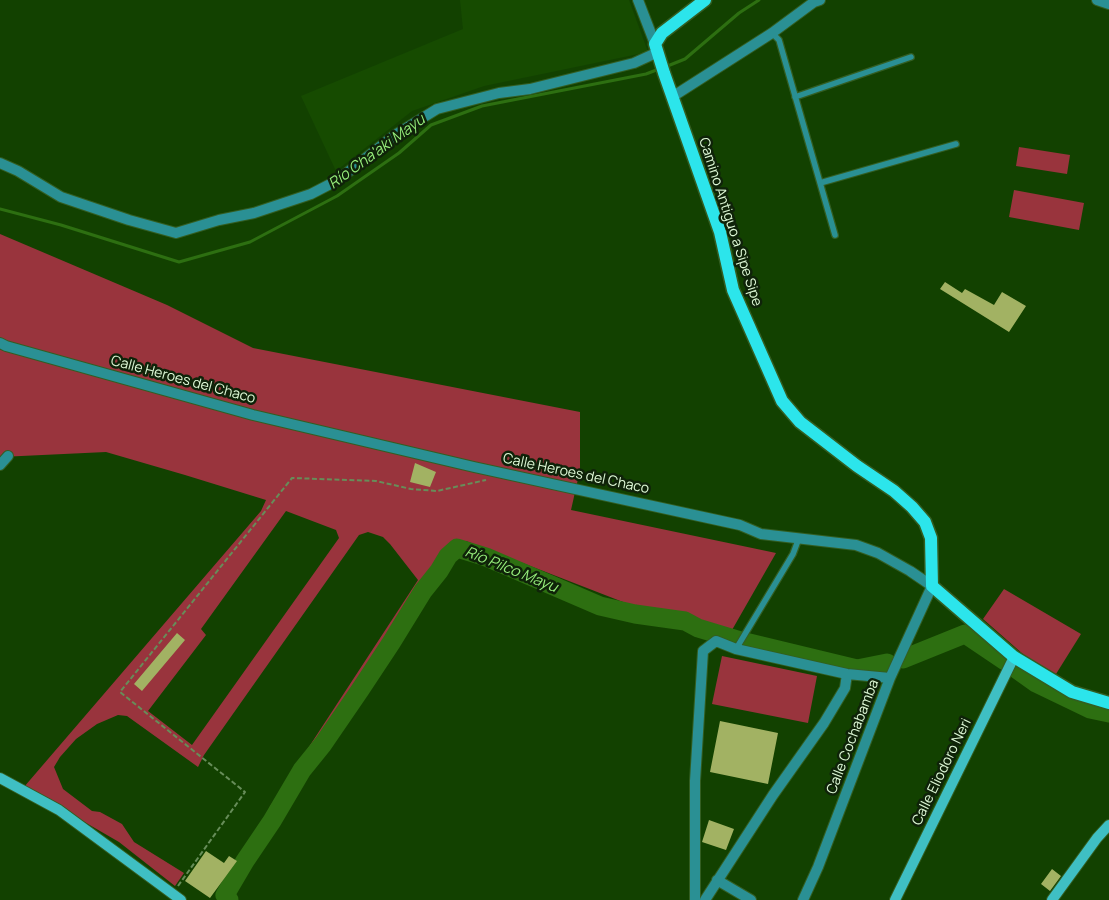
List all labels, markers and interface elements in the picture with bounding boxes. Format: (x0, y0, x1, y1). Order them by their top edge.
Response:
water label: Río Cha'aki Mayu (325, 111, 429, 193)
street label: Camino Antiguo a Sipe Sipe (695, 136, 765, 308)
street label: Calle Heroes del Chaco (109, 353, 257, 407)
street label: Calle Heroes del Chaco (501, 450, 651, 498)
water label: Río Pilco Mayu (462, 543, 560, 597)
street label: Calle Cochabamba (823, 677, 883, 797)
street label: Calle Eliodoro Neri (909, 716, 975, 828)

